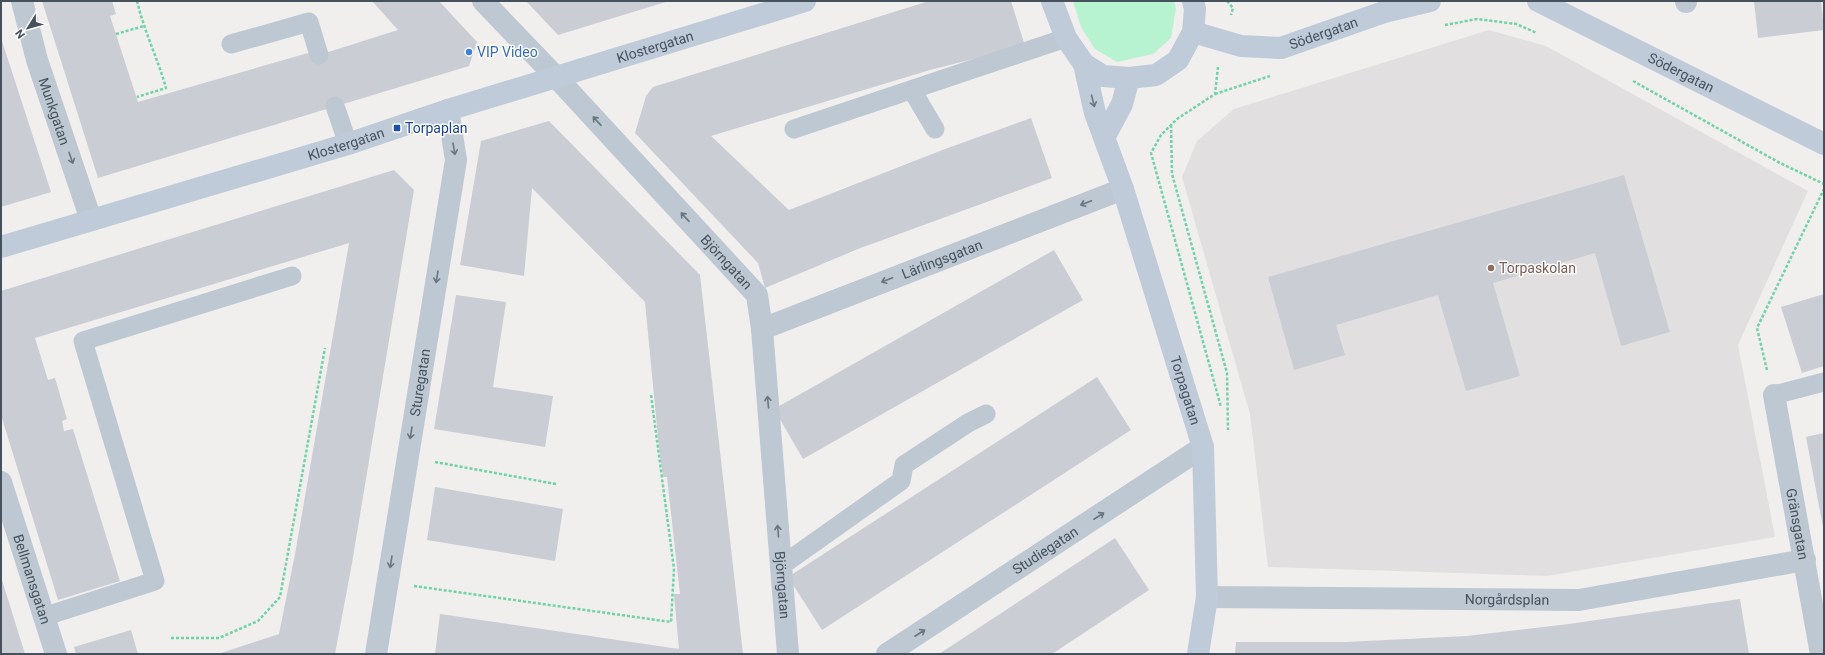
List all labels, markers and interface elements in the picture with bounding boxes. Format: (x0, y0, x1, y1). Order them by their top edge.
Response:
north arrow (8, 8, 48, 48)
street label: Södergatan (1287, 14, 1360, 53)
text: N (13, 27, 28, 41)
street label: Klostergatan (615, 28, 695, 66)
place label: VIP Video (477, 44, 538, 60)
marker: VIP Video (464, 47, 474, 57)
street label: Södergatan (1645, 49, 1717, 96)
street label: Munkgatan (36, 76, 73, 147)
one-way arrow (1089, 94, 1097, 107)
one-way arrow (592, 116, 602, 126)
place label: Torpaplan (405, 120, 468, 136)
marker: Torpaplan (392, 123, 402, 133)
street label: Klostergatan (306, 124, 386, 164)
one-way arrow (451, 142, 459, 155)
one-way arrow (68, 152, 75, 165)
one-way arrow (1081, 200, 1093, 208)
one-way arrow (680, 211, 689, 222)
street label: Björngatan (698, 232, 755, 292)
street label: Lärlingsgatan (899, 236, 984, 282)
place label: Torpaskolan (1499, 260, 1576, 276)
marker: Torpaskolan (1486, 263, 1496, 273)
one-way arrow (433, 270, 441, 283)
one-way arrow (881, 277, 893, 285)
street label: Sturegatan (407, 348, 433, 417)
street label: Torpagatan (1167, 354, 1204, 427)
one-way arrow (764, 396, 771, 409)
one-way arrow (407, 426, 415, 439)
street label: Gränsgatan (1783, 487, 1812, 561)
one-way arrow (1093, 511, 1105, 519)
street label: Studiegatan (1009, 523, 1081, 578)
one-way arrow (774, 525, 782, 538)
street label: Bellmansgatan (10, 532, 54, 626)
street label: Björngatan (772, 550, 793, 619)
one-way arrow (387, 555, 395, 568)
street label: Norgårdsplan (1465, 591, 1549, 608)
one-way arrow (914, 628, 926, 636)

